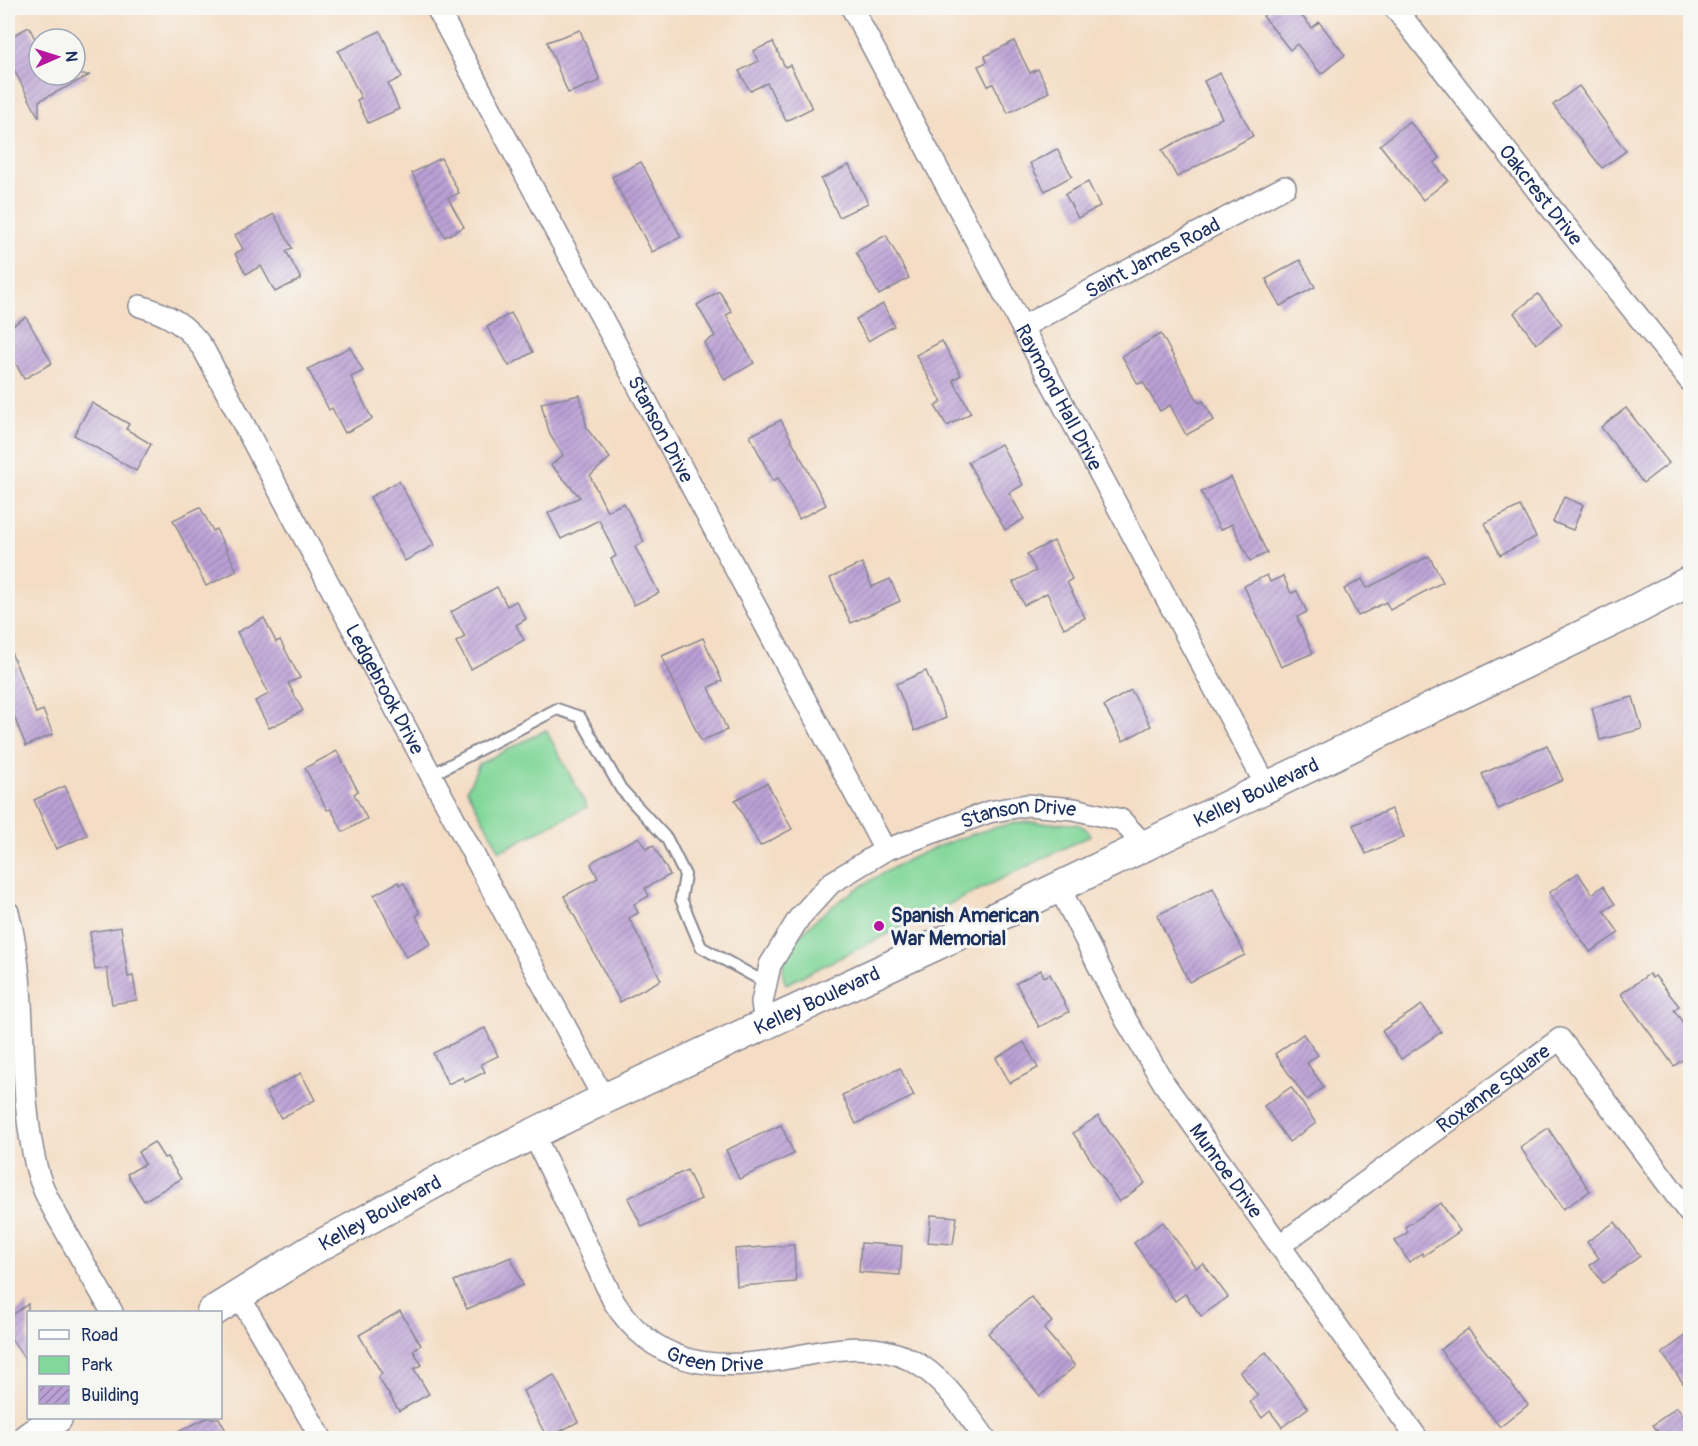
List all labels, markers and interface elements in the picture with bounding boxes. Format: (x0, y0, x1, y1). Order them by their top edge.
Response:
north arrow (27, 27, 87, 87)
text: N (61, 50, 81, 62)
street label: Oakcrest Drive (1494, 139, 1588, 250)
street label: Saint James Road (1081, 211, 1224, 304)
street label: Raymond Hall Drive (1010, 320, 1108, 475)
street label: Stanson Drive (622, 371, 700, 487)
street label: Ledgebrook Drive (340, 620, 430, 759)
street label: Kelley Boulevard (1189, 752, 1323, 833)
street label: Stanson Drive (957, 792, 1077, 834)
place label: Spanish American War Memorial (891, 903, 1039, 951)
marker: Spanish American War Memorial (872, 919, 886, 933)
street label: Kelley Boulevard (750, 960, 884, 1040)
street label: Roxanne Square (1431, 1038, 1555, 1138)
street label: Munroe Drive (1184, 1119, 1268, 1223)
street label: Kelley Boulevard (314, 1169, 445, 1256)
legend (27, 1311, 222, 1419)
text: Road (81, 1324, 118, 1347)
street label: Green Drive (663, 1340, 765, 1377)
text: Park (81, 1354, 113, 1377)
text: Building (81, 1384, 139, 1407)

